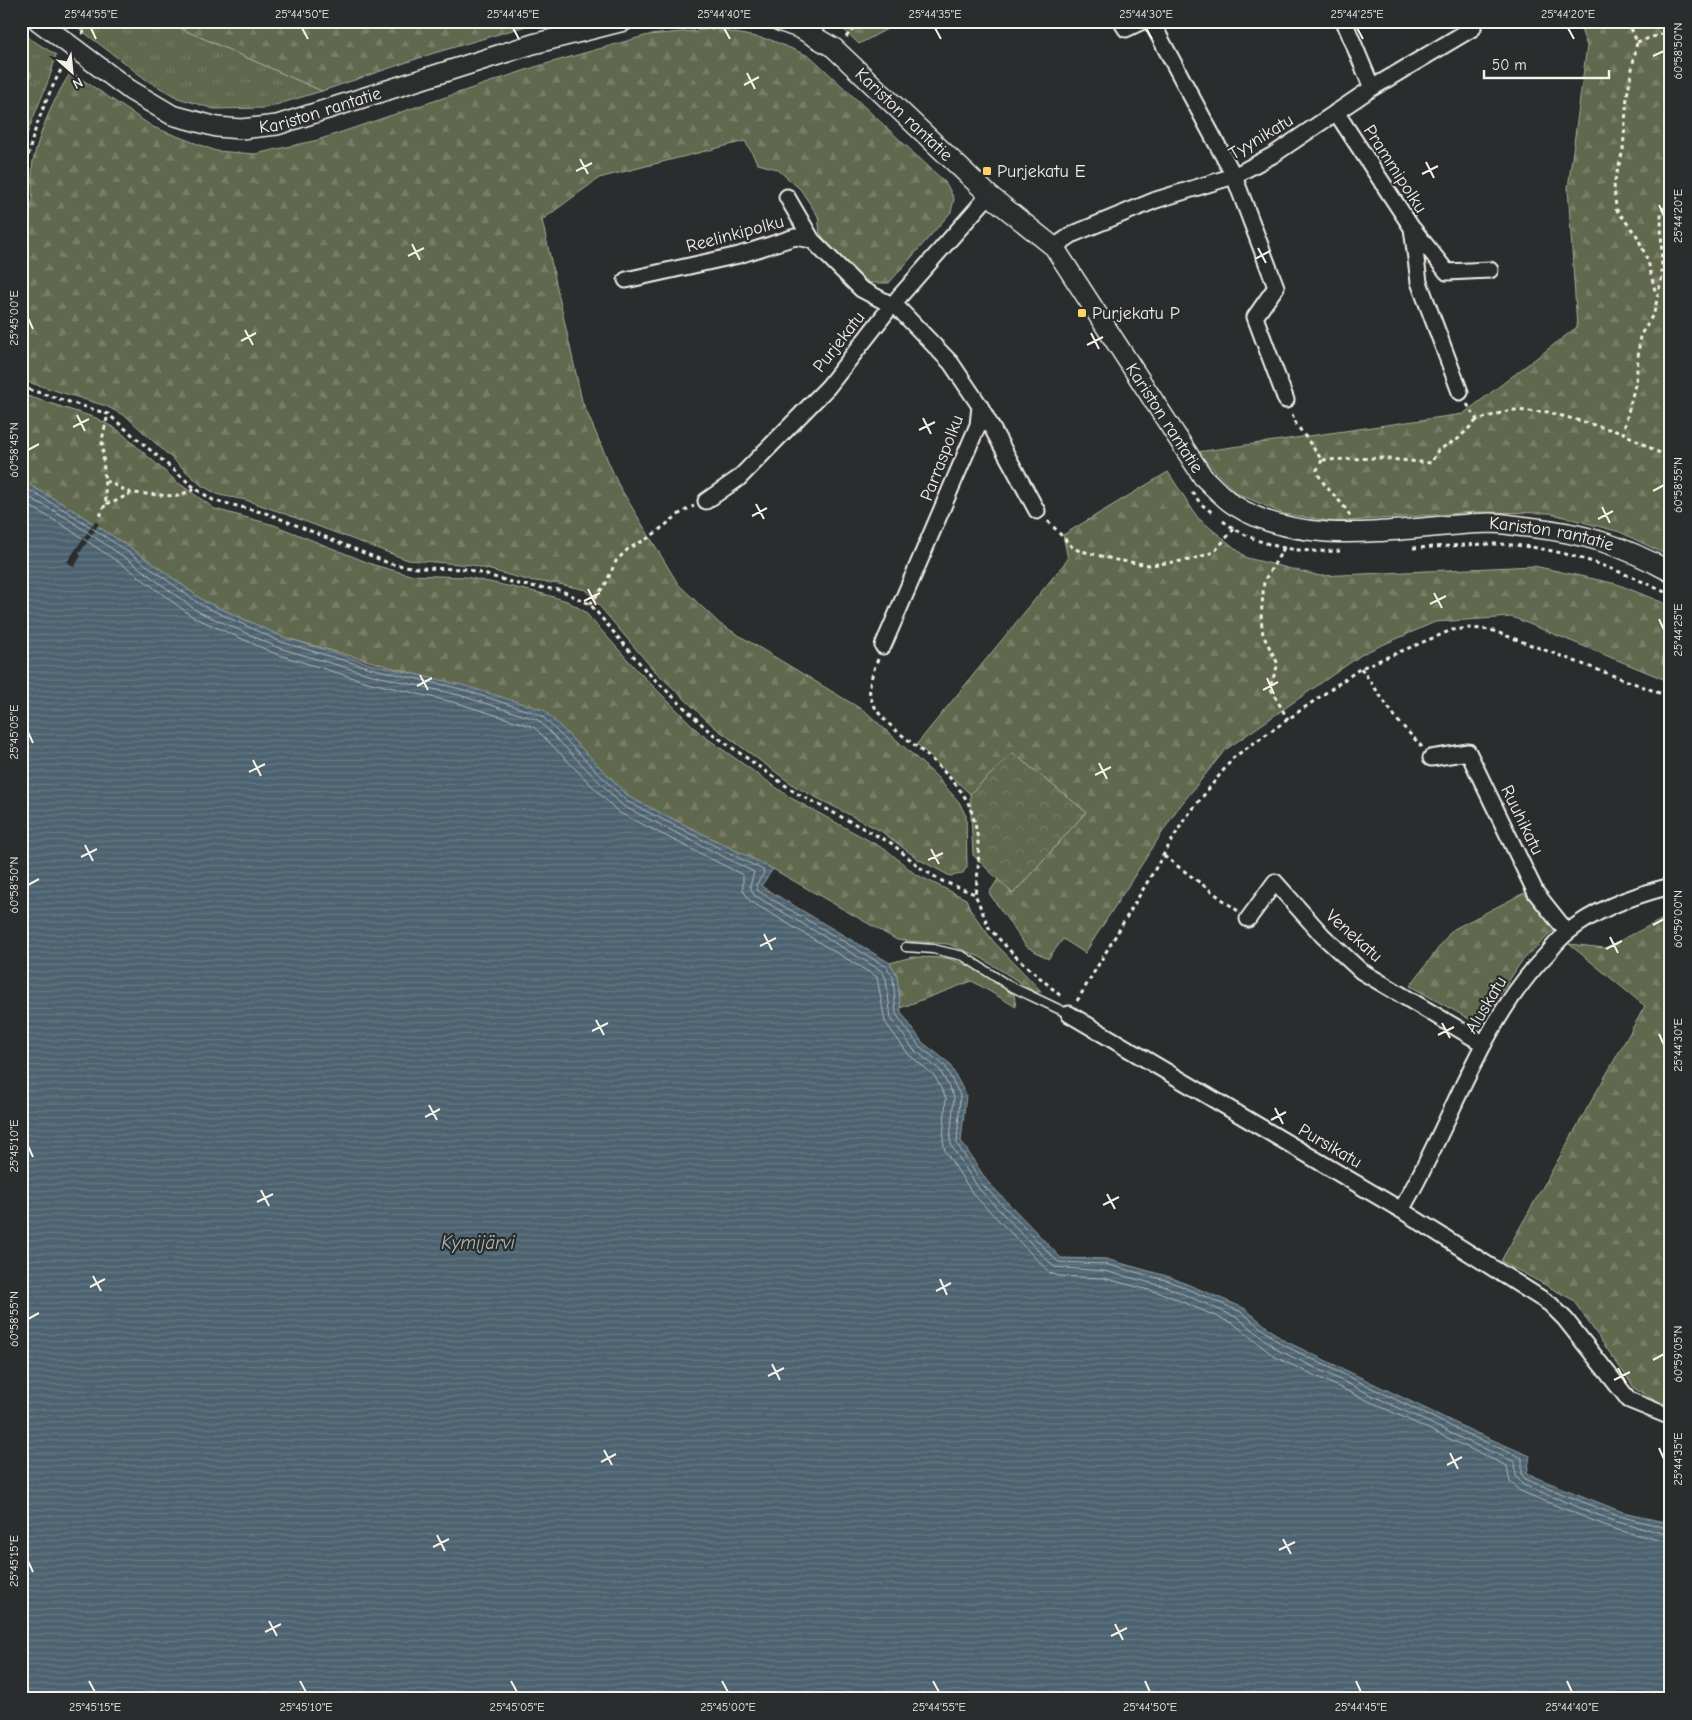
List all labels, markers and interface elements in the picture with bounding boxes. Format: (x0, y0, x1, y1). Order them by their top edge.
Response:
text: 25°44'55"E (64, 7, 118, 21)
text: 25°44'50"E (275, 7, 329, 21)
text: 25°44'45"E (487, 7, 539, 21)
text: 25°44'40"E (697, 7, 751, 21)
text: 25°44'35"E (909, 7, 961, 21)
text: 25°44'30"E (1119, 7, 1173, 21)
text: 25°44'25"E (1330, 7, 1384, 21)
text: 25°44'20"E (1541, 7, 1595, 21)
text: 60°58'50"N (1671, 23, 1685, 79)
north arrow (48, 48, 98, 98)
scale bar (1484, 48, 1610, 80)
text: 50 m (1492, 56, 1527, 74)
street label: Kariston rantatie (851, 63, 957, 166)
text: N (70, 73, 86, 93)
street label: Kariston rantatie (258, 82, 384, 137)
street label: Tyynikatu (1225, 110, 1297, 164)
street label: Prammipolku (1359, 121, 1431, 217)
place label: Purjekatu E (997, 161, 1086, 182)
marker: Purjekatu E (981, 165, 993, 177)
text: 25°44'20"E (1671, 189, 1685, 243)
street label: Reelinkipolku (684, 211, 786, 257)
text: 25°45'00"E (7, 290, 21, 346)
place label: Purjekatu P (1092, 303, 1180, 324)
street label: Purjekatu (809, 307, 869, 377)
marker: Purjekatu P (1076, 307, 1088, 319)
street label: Kariston rantatie (1121, 359, 1208, 477)
street label: Parraspolku (916, 412, 968, 504)
text: 60°58'45"N (7, 422, 21, 478)
text: 60°58'55"N (1671, 457, 1685, 513)
street label: Kariston rantatie (1489, 512, 1617, 555)
text: 25°44'25"E (1671, 603, 1685, 657)
text: 25°45'05"E (7, 705, 21, 759)
street label: Ruuhikatu (1496, 782, 1548, 858)
text: 60°58'50"N (7, 857, 21, 913)
text: 60°59'00"N (1671, 890, 1685, 948)
street label: Venekatu (1322, 905, 1386, 967)
street label: Aluskatu (1461, 973, 1511, 1037)
text: 25°44'30"E (1671, 1018, 1685, 1072)
text: 25°45'10"E (7, 1119, 21, 1173)
street label: Pursikatu (1294, 1119, 1366, 1173)
water label: Kymijärvi (441, 1232, 515, 1254)
text: 60°58'55"N (7, 1291, 21, 1347)
text: 60°59'05"N (1671, 1325, 1685, 1383)
text: 25°44'35"E (1671, 1433, 1685, 1485)
text: 25°45'15"E (7, 1535, 21, 1587)
text: 25°45'15"E (69, 1700, 121, 1714)
text: 25°45'10"E (279, 1700, 333, 1714)
text: 25°45'05"E (490, 1700, 544, 1714)
text: 25°45'00"E (700, 1700, 756, 1714)
text: 25°44'55"E (912, 1700, 966, 1714)
text: 25°44'50"E (1123, 1700, 1177, 1714)
text: 25°44'45"E (1335, 1700, 1387, 1714)
text: 25°44'40"E (1545, 1700, 1599, 1714)

